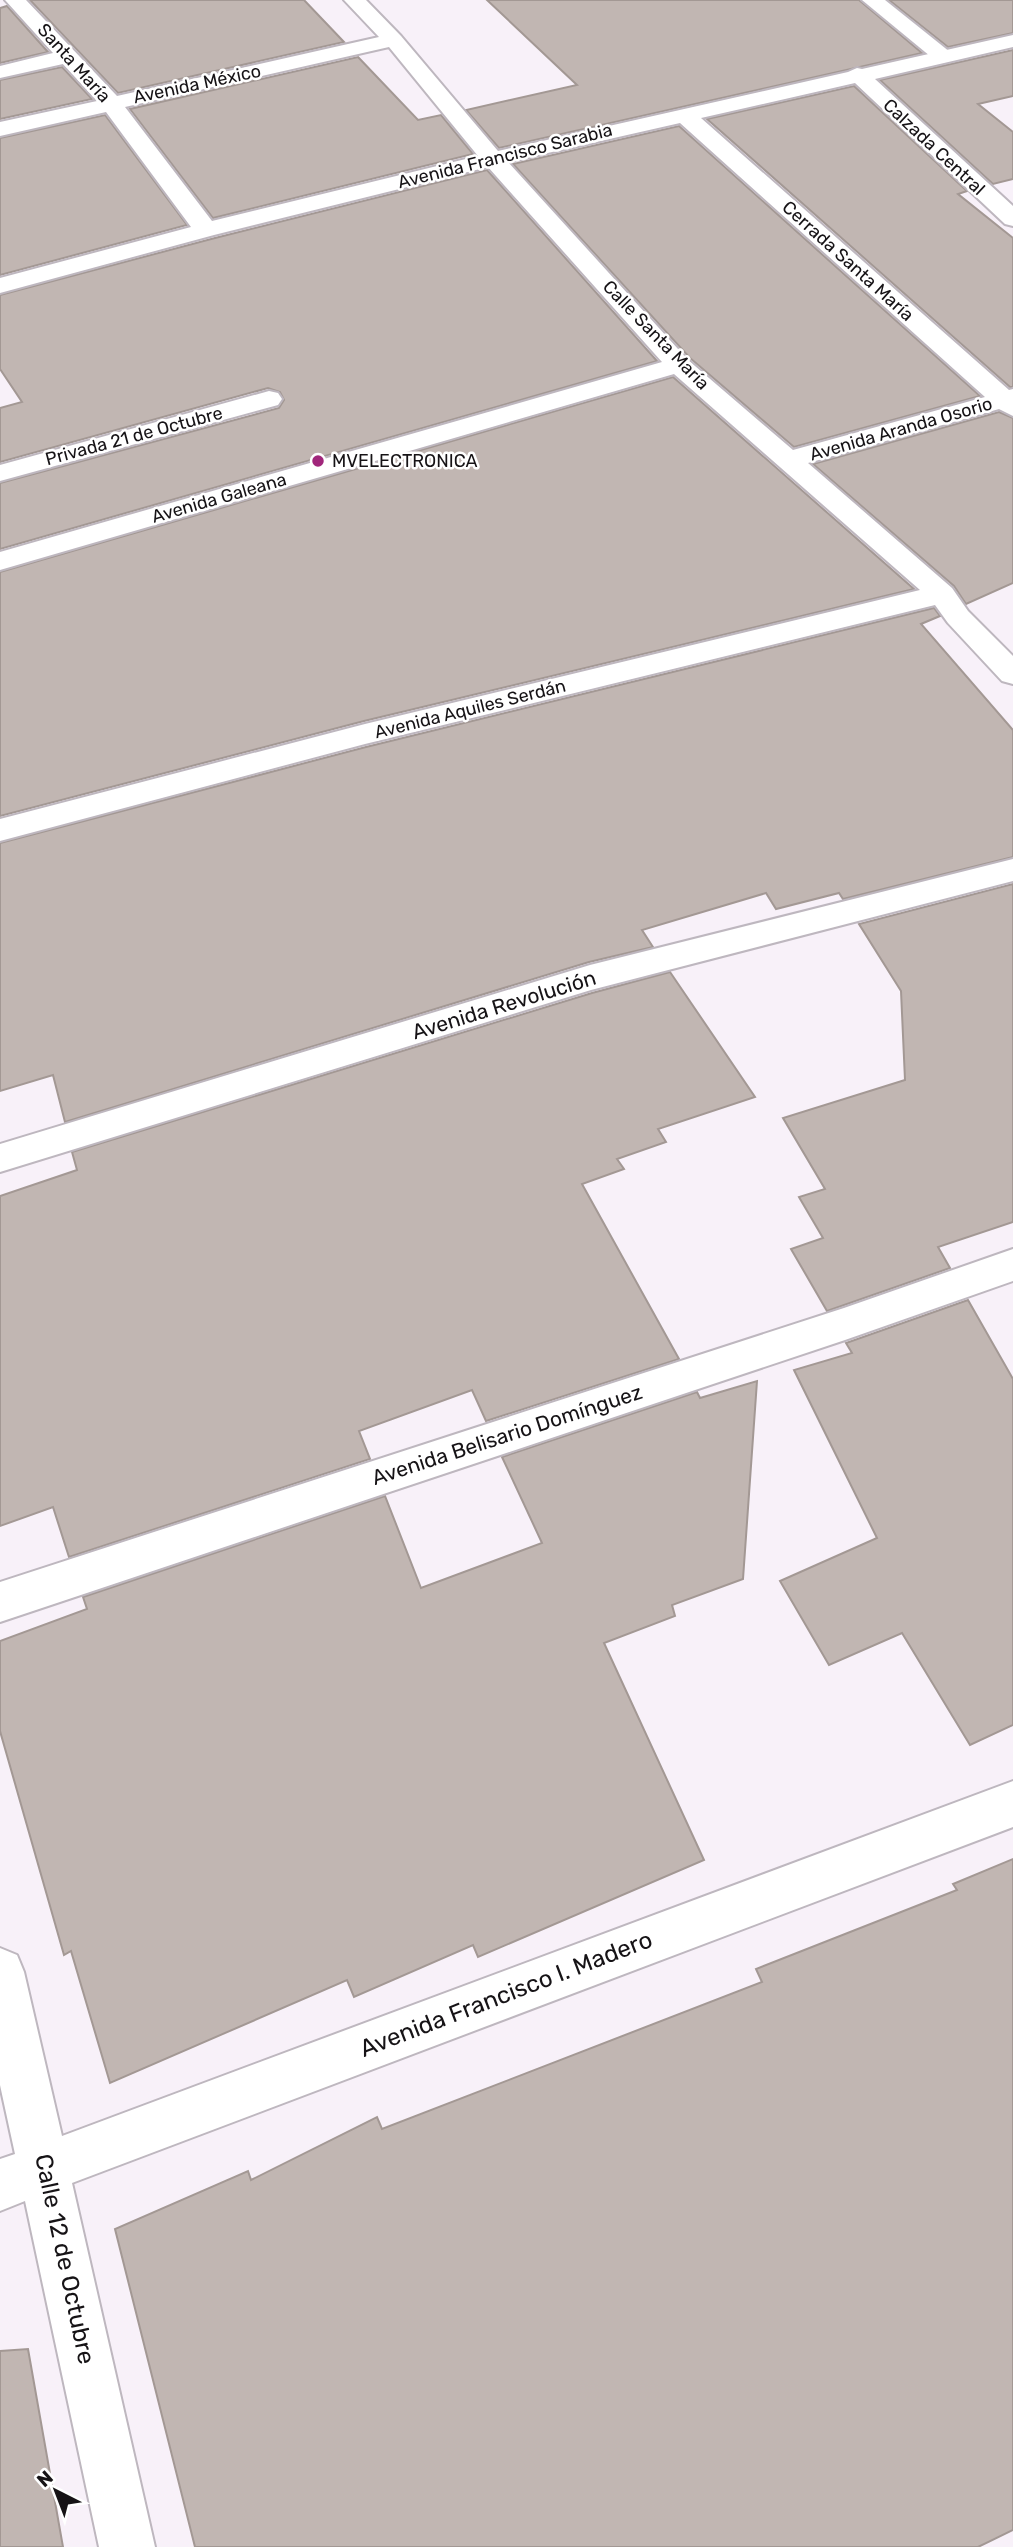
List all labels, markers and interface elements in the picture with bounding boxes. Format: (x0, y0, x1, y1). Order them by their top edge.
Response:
street label: Santa María (33, 19, 115, 107)
street label: Avenida México (131, 60, 263, 108)
street label: Calzada Central (878, 94, 990, 200)
street label: Avenida Francisco Sarabia (395, 119, 615, 193)
street label: Cerrada Santa María (778, 196, 918, 326)
street label: Calle Santa María (598, 276, 714, 394)
street label: Avenida Aranda Osorio (807, 392, 995, 466)
street label: Privada 21 de Octubre (43, 402, 225, 470)
place label: MVELECTRONICA (332, 450, 478, 472)
marker: MVELECTRONICA (310, 453, 326, 469)
street label: Avenida Galeana (149, 468, 289, 528)
street label: Avenida Aquiles Serdán (372, 675, 568, 743)
street label: Avenida Revolución (409, 965, 599, 1044)
street label: Avenida Belisario Domínguez (369, 1379, 645, 1490)
street label: Avenida Francisco I. Madero (356, 1925, 656, 2063)
street label: Calle 12 de Octubre (29, 2151, 101, 2367)
north arrow (21, 2456, 91, 2526)
text: N (32, 2466, 58, 2492)

